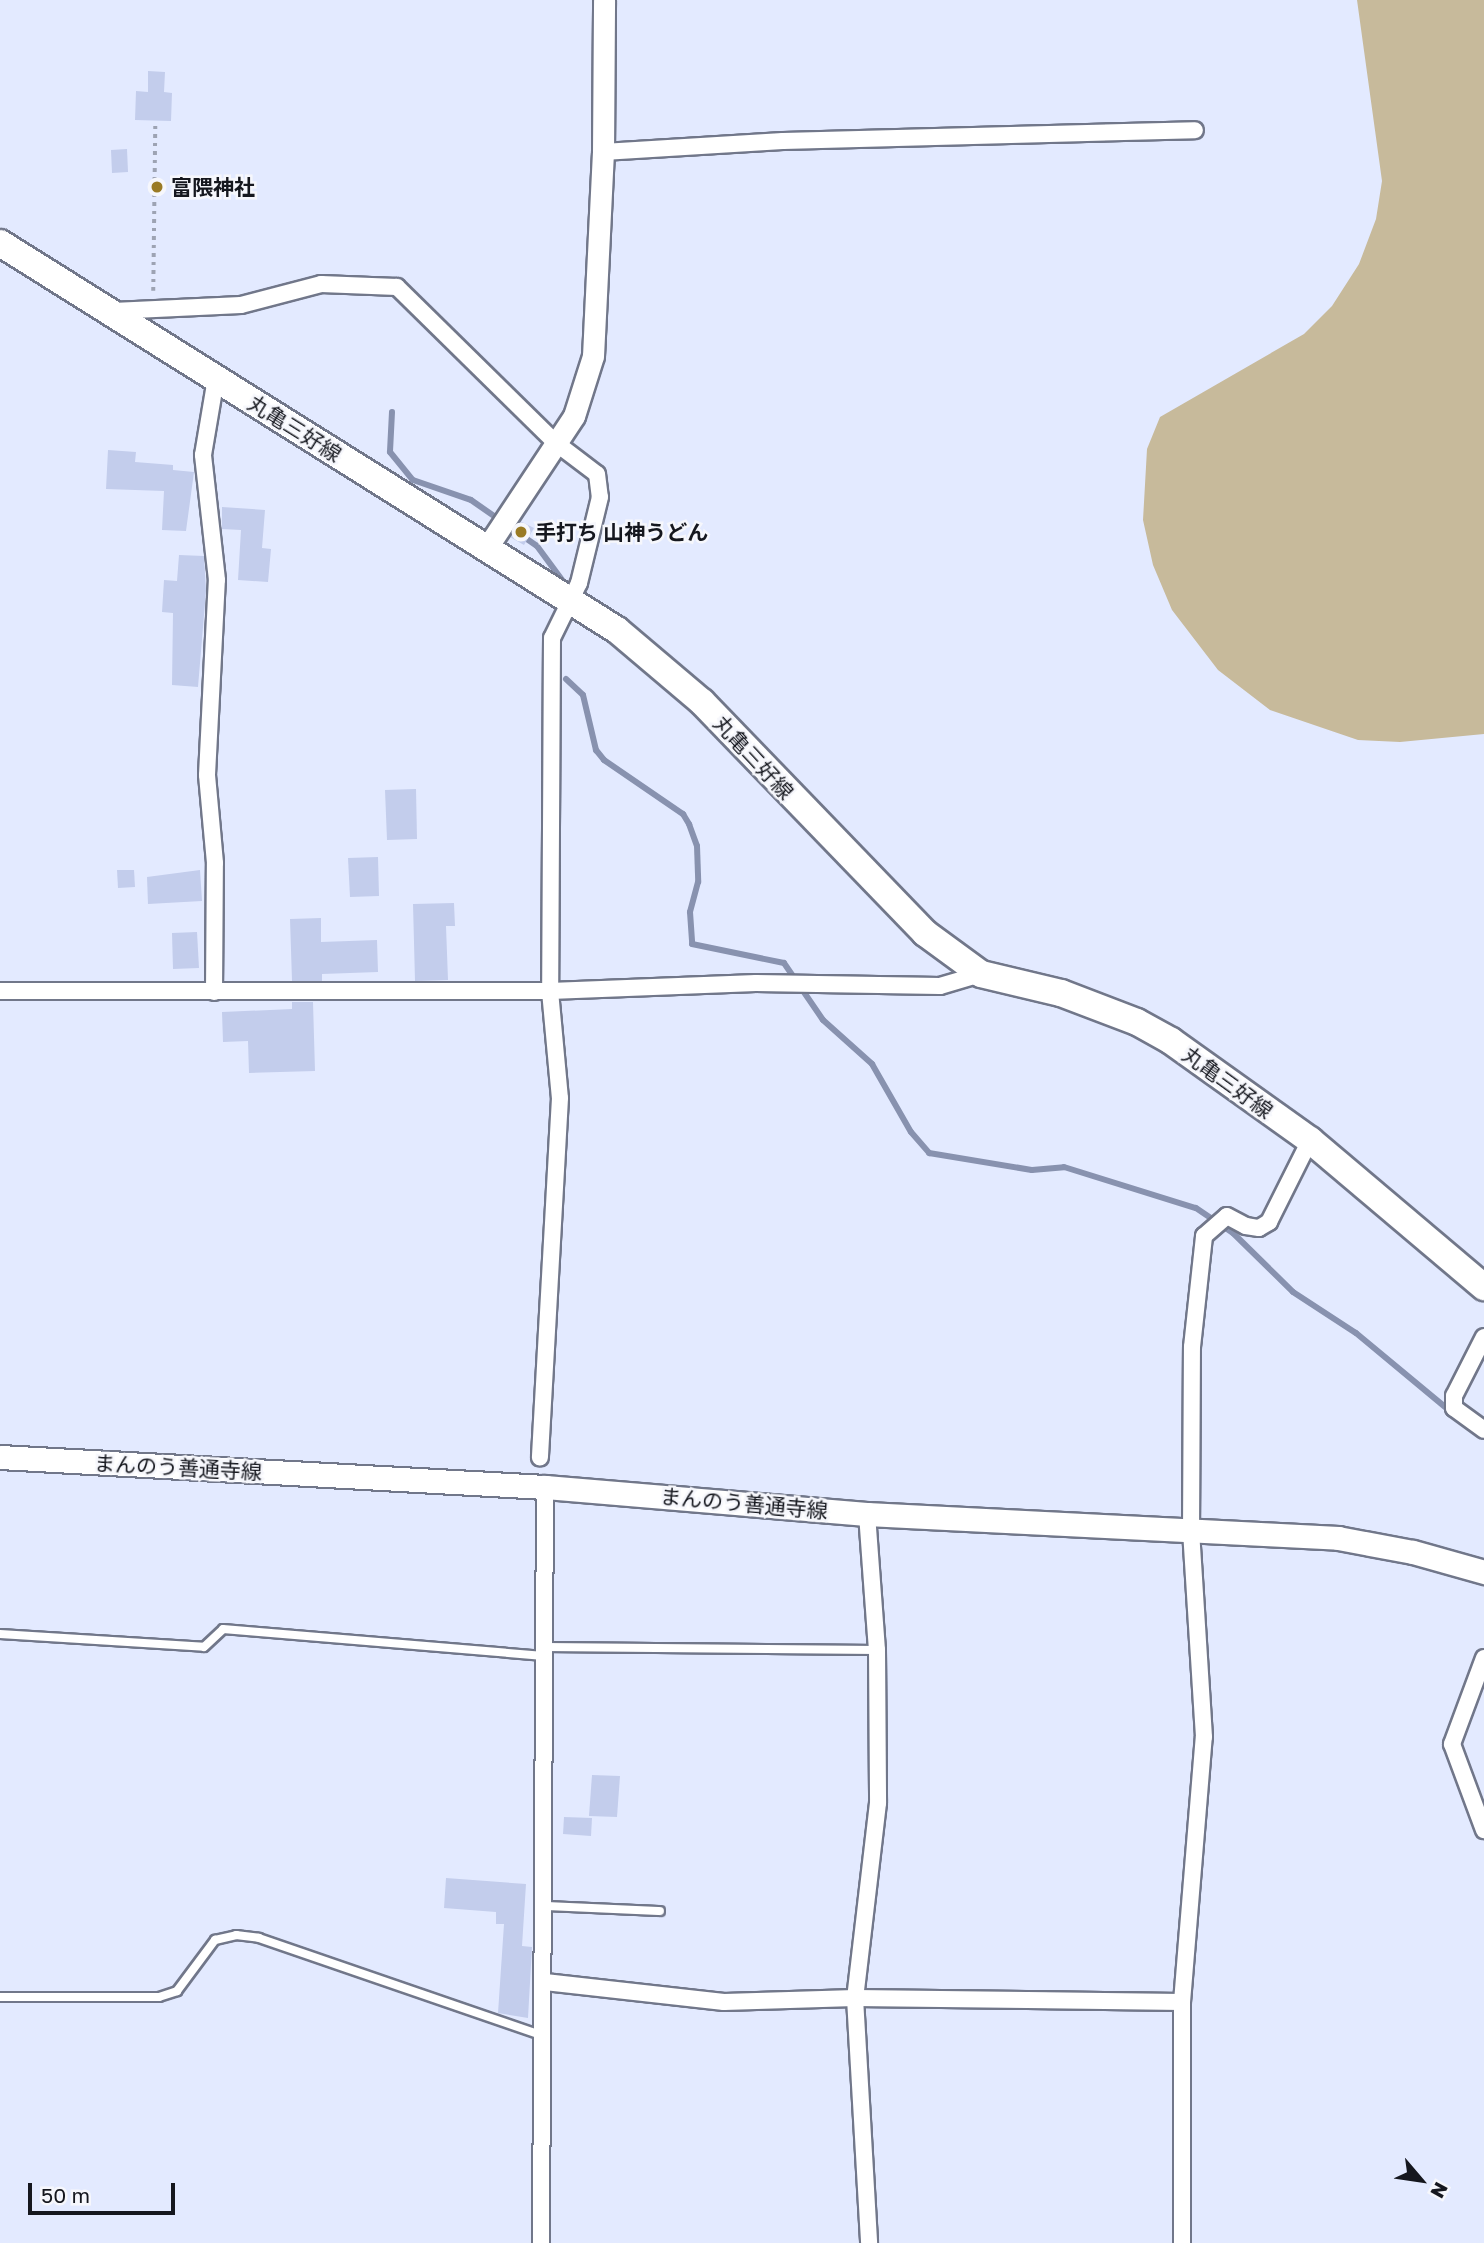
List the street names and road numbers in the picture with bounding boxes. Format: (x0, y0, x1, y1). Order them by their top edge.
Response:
street label: 丸亀三好線 (244, 389, 346, 467)
street label: 丸亀三好線 (709, 710, 799, 804)
street label: 丸亀三好線 (1178, 1041, 1278, 1123)
street label: まんのう善通寺線 (93, 1450, 263, 1484)
street label: まんのう善通寺線 (659, 1483, 829, 1523)

